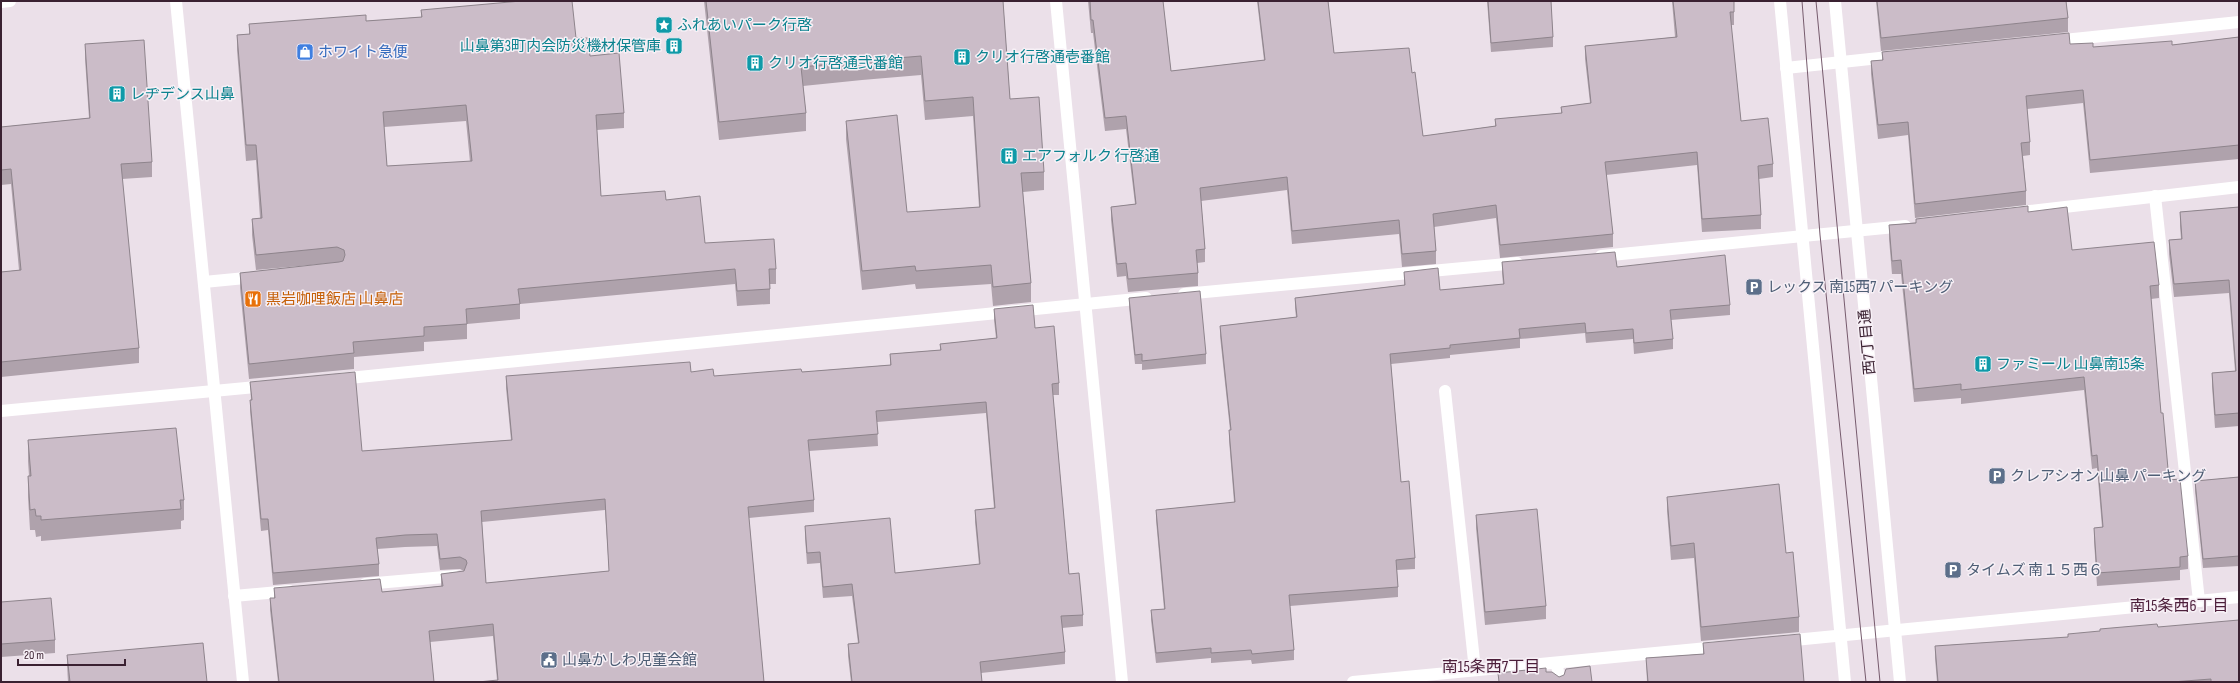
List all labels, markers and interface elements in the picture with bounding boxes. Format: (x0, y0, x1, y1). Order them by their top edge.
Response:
place icon: ふれあいパーク行啓 (654, 15, 674, 35)
place label: ふれあいパーク行啓 (677, 16, 812, 35)
building icon: 山鼻第3町内会防災機材保管庫 (664, 36, 684, 56)
place label: 山鼻第3町内会防災機材保管庫 (460, 37, 661, 56)
shop icon: ホワイト急便 (295, 42, 315, 62)
place label: ホワイト急便 (318, 43, 408, 62)
building icon: クリオ行啓通壱番館 (952, 47, 972, 67)
place label: クリオ行啓通壱番館 (975, 48, 1110, 67)
building icon: クリオ行啓通弐番館 (745, 53, 765, 73)
place label: クリオ行啓通弐番館 (768, 54, 903, 73)
building icon: レヂデンス山鼻 (107, 84, 127, 104)
place label: レヂデンス山鼻 (130, 85, 235, 104)
building icon: エアフォルク 行啓通 (999, 146, 1019, 166)
place label: エアフォルク 行啓通 (1022, 147, 1159, 166)
parking icon: レックス 南15西7 パーキング (1744, 277, 1764, 297)
place label: レックス 南15西7 パーキング (1767, 278, 1953, 297)
restaurant icon: 黒岩咖哩飯店 山鼻店 (243, 289, 263, 309)
place label: 黒岩咖哩飯店 山鼻店 (266, 290, 403, 309)
street label: 西7丁目通 (1855, 308, 1880, 376)
building icon: ファミール 山鼻南15条 (1973, 354, 1993, 374)
place label: ファミール 山鼻南15条 (1996, 355, 2145, 374)
parking icon: クレアシオン山鼻 パーキング (1987, 466, 2007, 486)
place label: クレアシオン山鼻 パーキング (2010, 467, 2206, 486)
parking icon: タイムズ 南１５西６ (1943, 560, 1963, 580)
place label: タイムズ 南１５西６ (1966, 561, 2103, 580)
district label: 南15条西6丁目 (2129, 597, 2229, 616)
scale bar (18, 641, 125, 667)
text: 20 m (24, 648, 44, 663)
public building icon: 山鼻かしわ児童会館 (539, 650, 559, 670)
place label: 山鼻かしわ児童会館 (562, 651, 697, 670)
district label: 南15条西7丁目 (1442, 658, 1540, 677)

